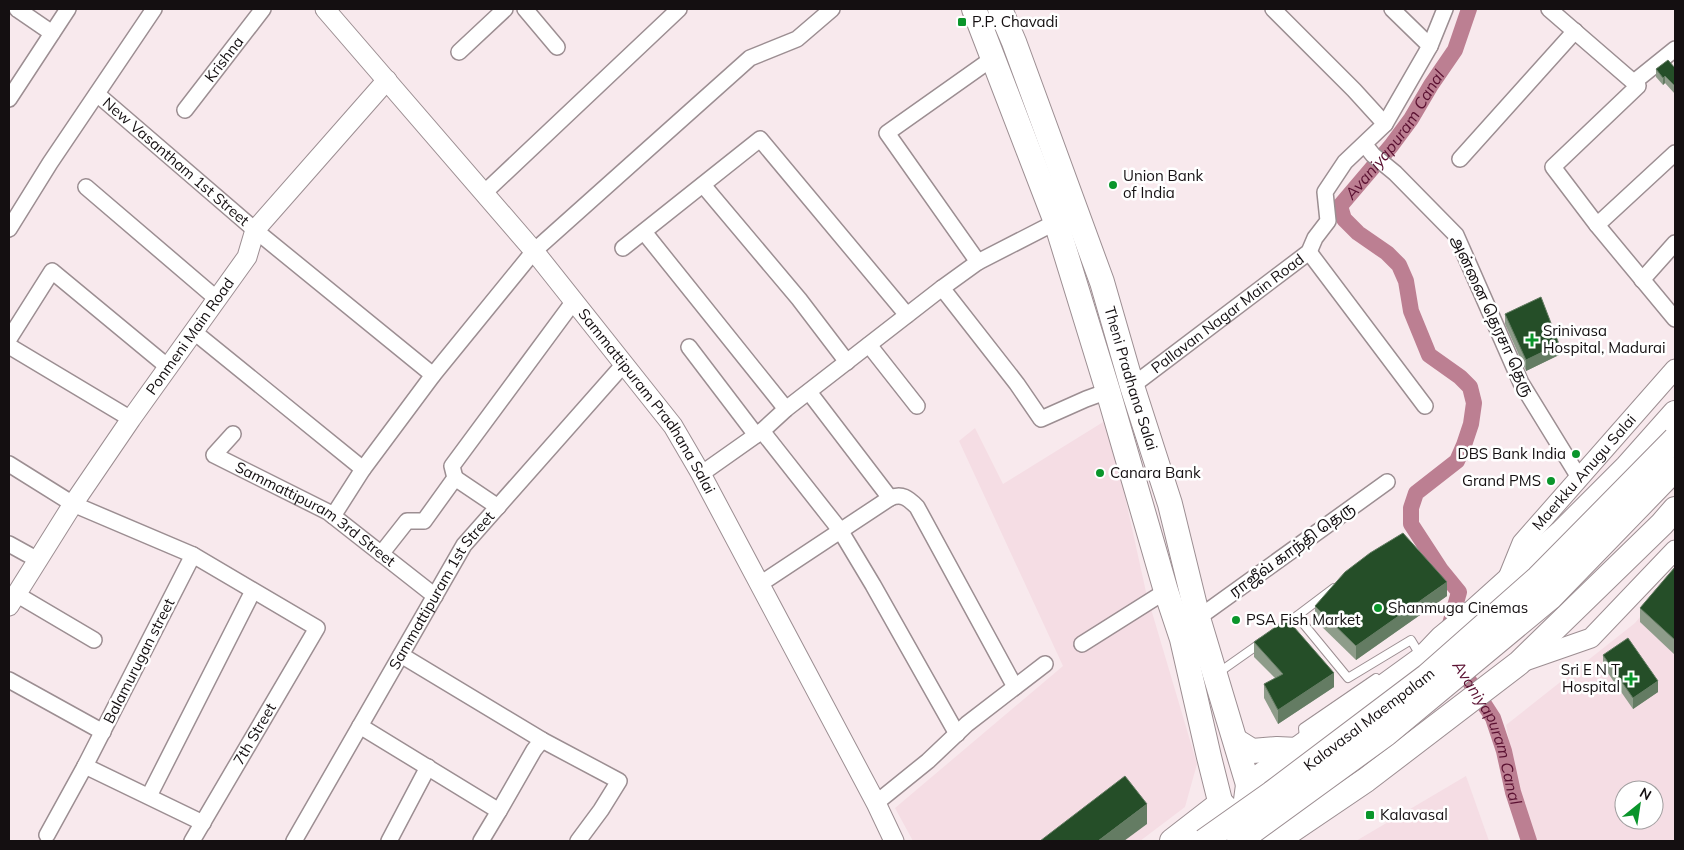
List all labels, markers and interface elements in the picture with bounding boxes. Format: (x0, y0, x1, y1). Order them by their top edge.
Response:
place label: P.P. Chavadi (972, 12, 1058, 31)
marker: P.P. Chavadi (956, 16, 968, 28)
street label: Krishna (200, 32, 247, 86)
water label: Avaniyapuram Canal (1340, 66, 1449, 204)
street label: New Vasantham 1st Street (99, 93, 253, 230)
place label: Union Bank of India (1123, 166, 1204, 202)
marker: Union Bank of India (1107, 179, 1119, 191)
street label: அன்னை தெரசா தெரு (1445, 232, 1538, 400)
street label: Pallavan Nagar Main Road (1147, 249, 1308, 377)
street label: Ponmeni Main Road (141, 274, 238, 398)
street label: Theni Pradhana Salai (1101, 304, 1162, 453)
street label: Sammattipuram Pradhana Salai (574, 305, 720, 497)
place label: Srinivasa Hospital, Madurai (1543, 321, 1666, 357)
marker: Srinivasa Hospital, Madurai (1525, 333, 1539, 347)
street label: Maerkku Anugu Salai (1528, 410, 1640, 534)
place label: DBS Bank India (1457, 444, 1566, 463)
marker: DBS Bank India (1570, 448, 1582, 460)
street label: Sammattipuram 3rd Street (232, 457, 400, 570)
place label: Canara Bank (1110, 463, 1201, 482)
marker: Canara Bank (1094, 467, 1106, 479)
place label: Grand PMS (1462, 471, 1541, 490)
marker: Grand PMS (1545, 475, 1557, 487)
street label: ராஜீவ் காந்தி தெரு (1226, 498, 1359, 603)
street label: Sammattipuram 1st Street (384, 507, 498, 673)
street label: Balamurugan street (99, 595, 178, 727)
place label: Shanmuga Cinemas (1388, 598, 1528, 617)
marker: Shanmuga Cinemas (1372, 602, 1384, 614)
place label: PSA Fish Market (1246, 610, 1360, 629)
marker: PSA Fish Market (1230, 614, 1242, 626)
water label: Avaniyapuram Canal (1448, 656, 1526, 807)
place label: Sri E N T Hospital (1561, 660, 1620, 696)
street label: Kalavasal Maempalam (1300, 664, 1438, 775)
marker: Sri E N T Hospital (1624, 672, 1638, 686)
street label: 7th Street (229, 699, 280, 768)
north arrow (1614, 780, 1664, 830)
text: N (1636, 783, 1655, 804)
place label: Kalavasal (1380, 805, 1448, 824)
marker: Kalavasal (1364, 809, 1376, 821)

